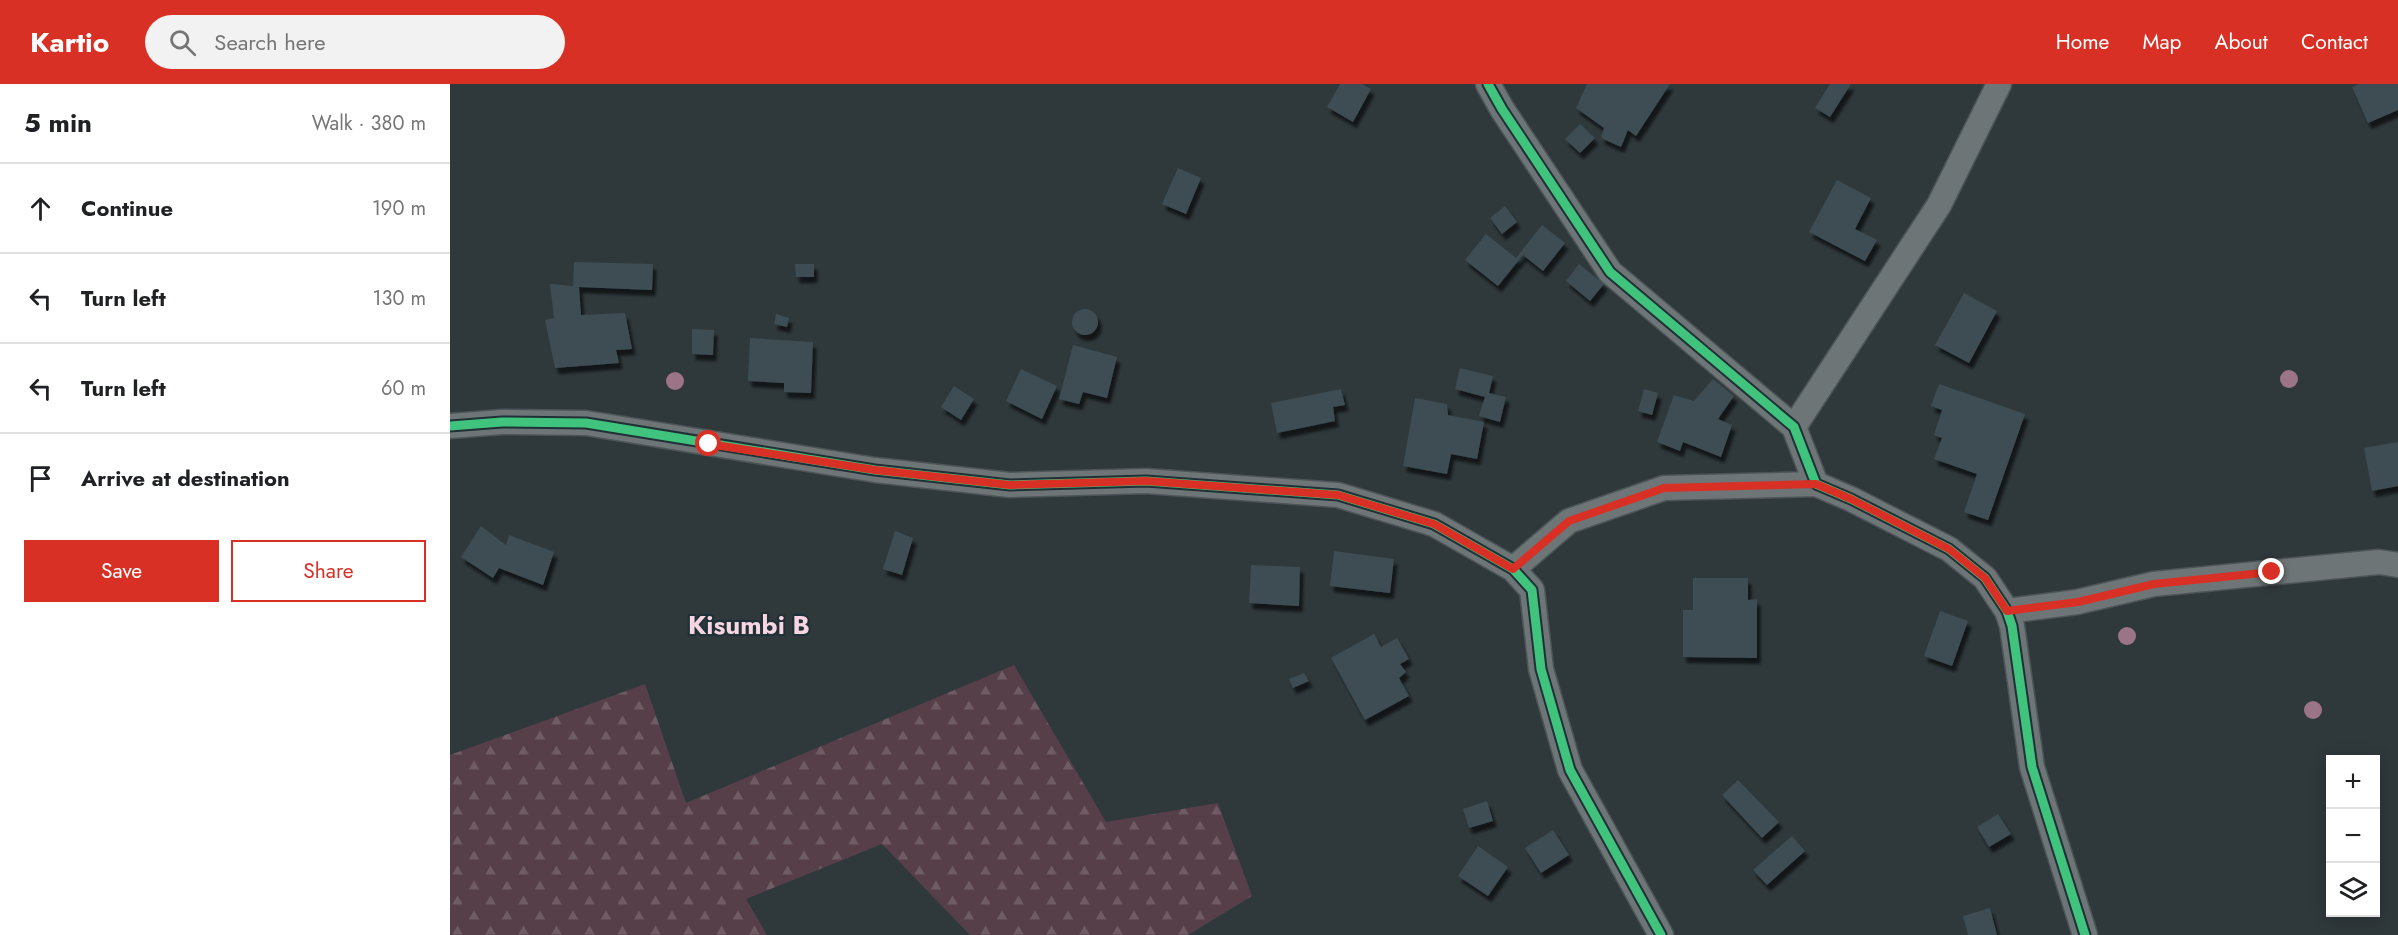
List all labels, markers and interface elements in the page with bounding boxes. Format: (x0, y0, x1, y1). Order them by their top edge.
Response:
search box (145, 15, 565, 69)
text: Kartio (30, 22, 109, 63)
icon: search (166, 26, 199, 59)
text: Search here (214, 26, 326, 58)
text: Home (2056, 27, 2109, 57)
text: Map (2142, 27, 2182, 57)
text: About (2215, 27, 2268, 57)
text: Contact (2301, 27, 2368, 57)
text: 5 min (24, 104, 92, 142)
text: Walk · 380 m (312, 109, 426, 138)
icon: ahead (24, 192, 57, 225)
text: Continue (81, 192, 173, 224)
text: 190 m (372, 194, 426, 223)
icon: left (24, 282, 57, 315)
text: Turn left (81, 282, 166, 314)
text: 130 m (372, 284, 426, 313)
icon: left (24, 372, 57, 405)
text: Turn left (81, 372, 166, 404)
text: 60 m (381, 374, 426, 403)
route start (695, 430, 721, 456)
icon: arrive (24, 462, 57, 495)
text: Arrive at destination (81, 462, 290, 494)
button: Save (24, 540, 219, 602)
button: Share (231, 540, 426, 602)
route end (2258, 558, 2284, 584)
district label: Kisumbi B (688, 606, 810, 644)
map controls (2326, 755, 2380, 917)
button: + (2326, 755, 2380, 809)
button: − (2326, 809, 2380, 863)
button: layers (2326, 863, 2380, 917)

